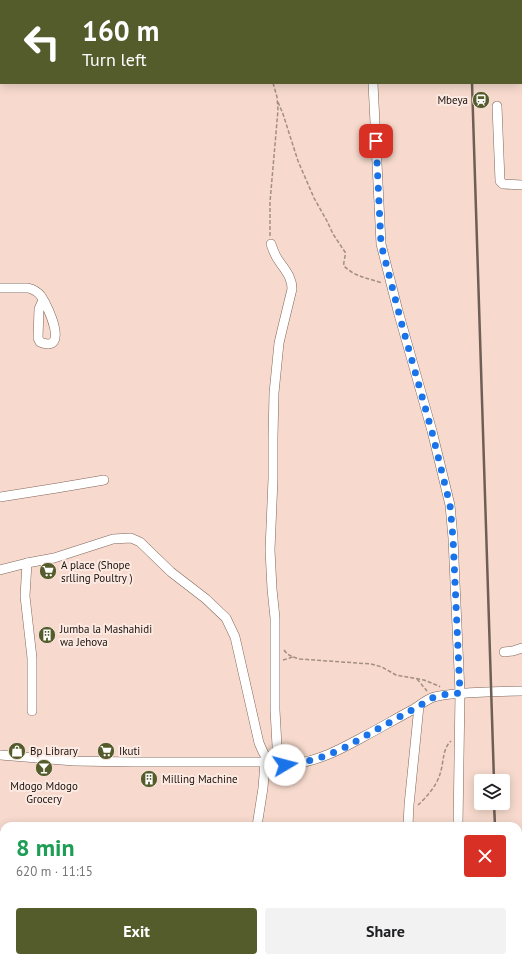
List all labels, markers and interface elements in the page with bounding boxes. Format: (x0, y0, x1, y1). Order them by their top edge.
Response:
text: 160 m (82, 12, 159, 49)
icon: left (16, 16, 68, 68)
text: Turn left (82, 48, 147, 71)
station icon: Mbeya (471, 90, 491, 110)
place label: Mbeya (437, 93, 468, 107)
pin (359, 124, 393, 158)
icon: arrive (365, 130, 387, 152)
place label: A place (Shope srlling Poultry ) (61, 558, 133, 585)
supermarket icon: A place (Shope srlling Poultry ) (38, 561, 58, 581)
place label: Jumba la Mashahidi wa Jehova (59, 622, 152, 649)
building icon: Jumba la Mashahidi wa Jehova (37, 625, 57, 645)
shop icon: Bp Library (7, 741, 27, 761)
supermarket icon: Ikuti (96, 741, 116, 761)
place label: Bp Library (30, 744, 79, 758)
place label: Ikuti (119, 744, 140, 758)
position arrow (264, 744, 306, 786)
bar icon: Mdogo Mdogo Grocery (34, 758, 54, 778)
building icon: Milling Machine (139, 769, 159, 789)
place label: Milling Machine (162, 772, 238, 786)
map controls (474, 774, 510, 810)
button: layers (474, 774, 510, 810)
place label: Mdogo Mdogo Grocery (10, 779, 78, 806)
text: 8 min (16, 832, 75, 863)
button: close (464, 835, 506, 877)
text: 620 m · 11:15 (16, 863, 93, 880)
button: Exit (16, 908, 257, 954)
button: Share (265, 908, 506, 954)

